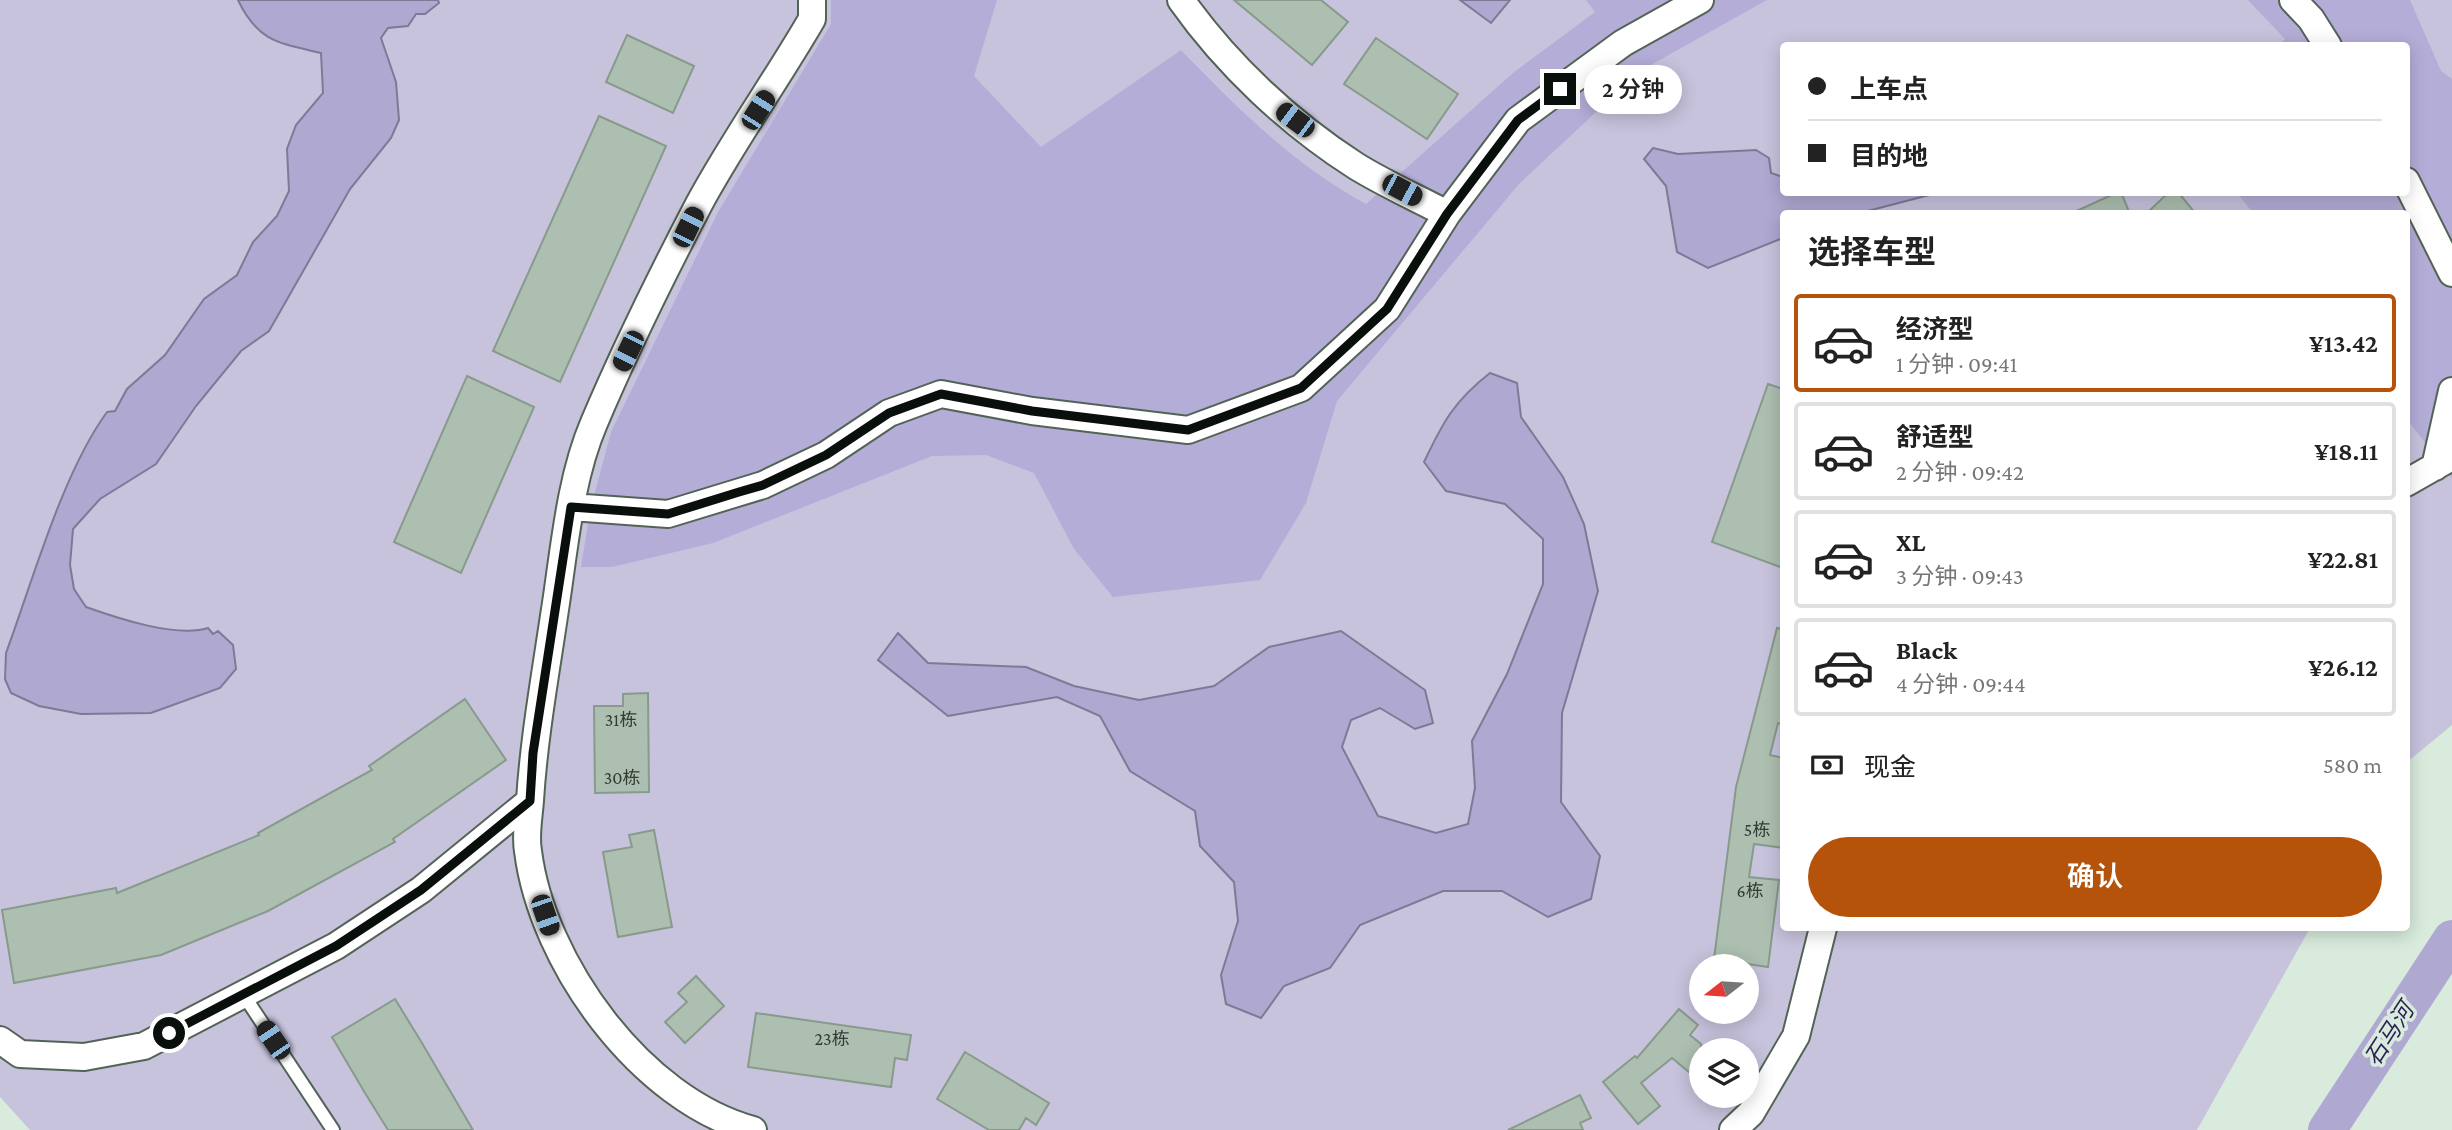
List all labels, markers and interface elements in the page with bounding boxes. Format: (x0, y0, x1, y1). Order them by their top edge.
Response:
callout: 2 分钟 (1584, 64, 1682, 114)
route end (1544, 73, 1576, 105)
text: 上车点 (1850, 75, 1928, 104)
text: 2 分钟 (1602, 76, 1664, 102)
car (738, 87, 779, 133)
car (1272, 99, 1319, 141)
text: 目的地 (1850, 142, 1928, 171)
car (1379, 171, 1426, 209)
car (670, 204, 707, 250)
text: 选择车型 (1808, 234, 1936, 270)
icon: car (1812, 312, 1875, 375)
text: 经济型 (1896, 315, 1974, 344)
car (610, 328, 647, 374)
text: ¥13.42 (2309, 329, 2378, 358)
text: 1 分钟 · 09:41 (1896, 351, 2017, 377)
icon: car (1812, 420, 1875, 483)
text: 舒适型 (1896, 423, 1974, 452)
text: ¥18.11 (2314, 437, 2378, 466)
text: 2 分钟 · 09:42 (1896, 459, 2024, 485)
icon: car (1812, 528, 1875, 591)
text: XL (1896, 528, 1925, 557)
text: ¥22.81 (2308, 545, 2378, 574)
text: 3 分钟 · 09:43 (1896, 563, 2024, 589)
icon: car (1812, 636, 1875, 699)
text: Black (1896, 636, 1957, 665)
text: ¥26.12 (2308, 653, 2378, 682)
text: 4 分钟 · 09:44 (1896, 671, 2026, 697)
house number: 31栋 (605, 710, 637, 730)
icon: cash (1808, 746, 1846, 784)
text: 580 m (2323, 752, 2382, 778)
text: 现金 (1864, 753, 1916, 782)
house number: 30栋 (604, 768, 640, 788)
house number: 5栋 (1744, 820, 1770, 840)
button: 确认 (1808, 837, 2382, 917)
house number: 6栋 (1736, 881, 1764, 901)
car (529, 892, 562, 938)
north arrow (1689, 954, 1759, 1024)
map controls (1689, 954, 1759, 1108)
water label: 石马河 (2359, 995, 2421, 1070)
route start (153, 1017, 185, 1049)
car (253, 1017, 294, 1063)
house number: 23栋 (814, 1029, 850, 1049)
button: layers (1689, 1038, 1759, 1108)

